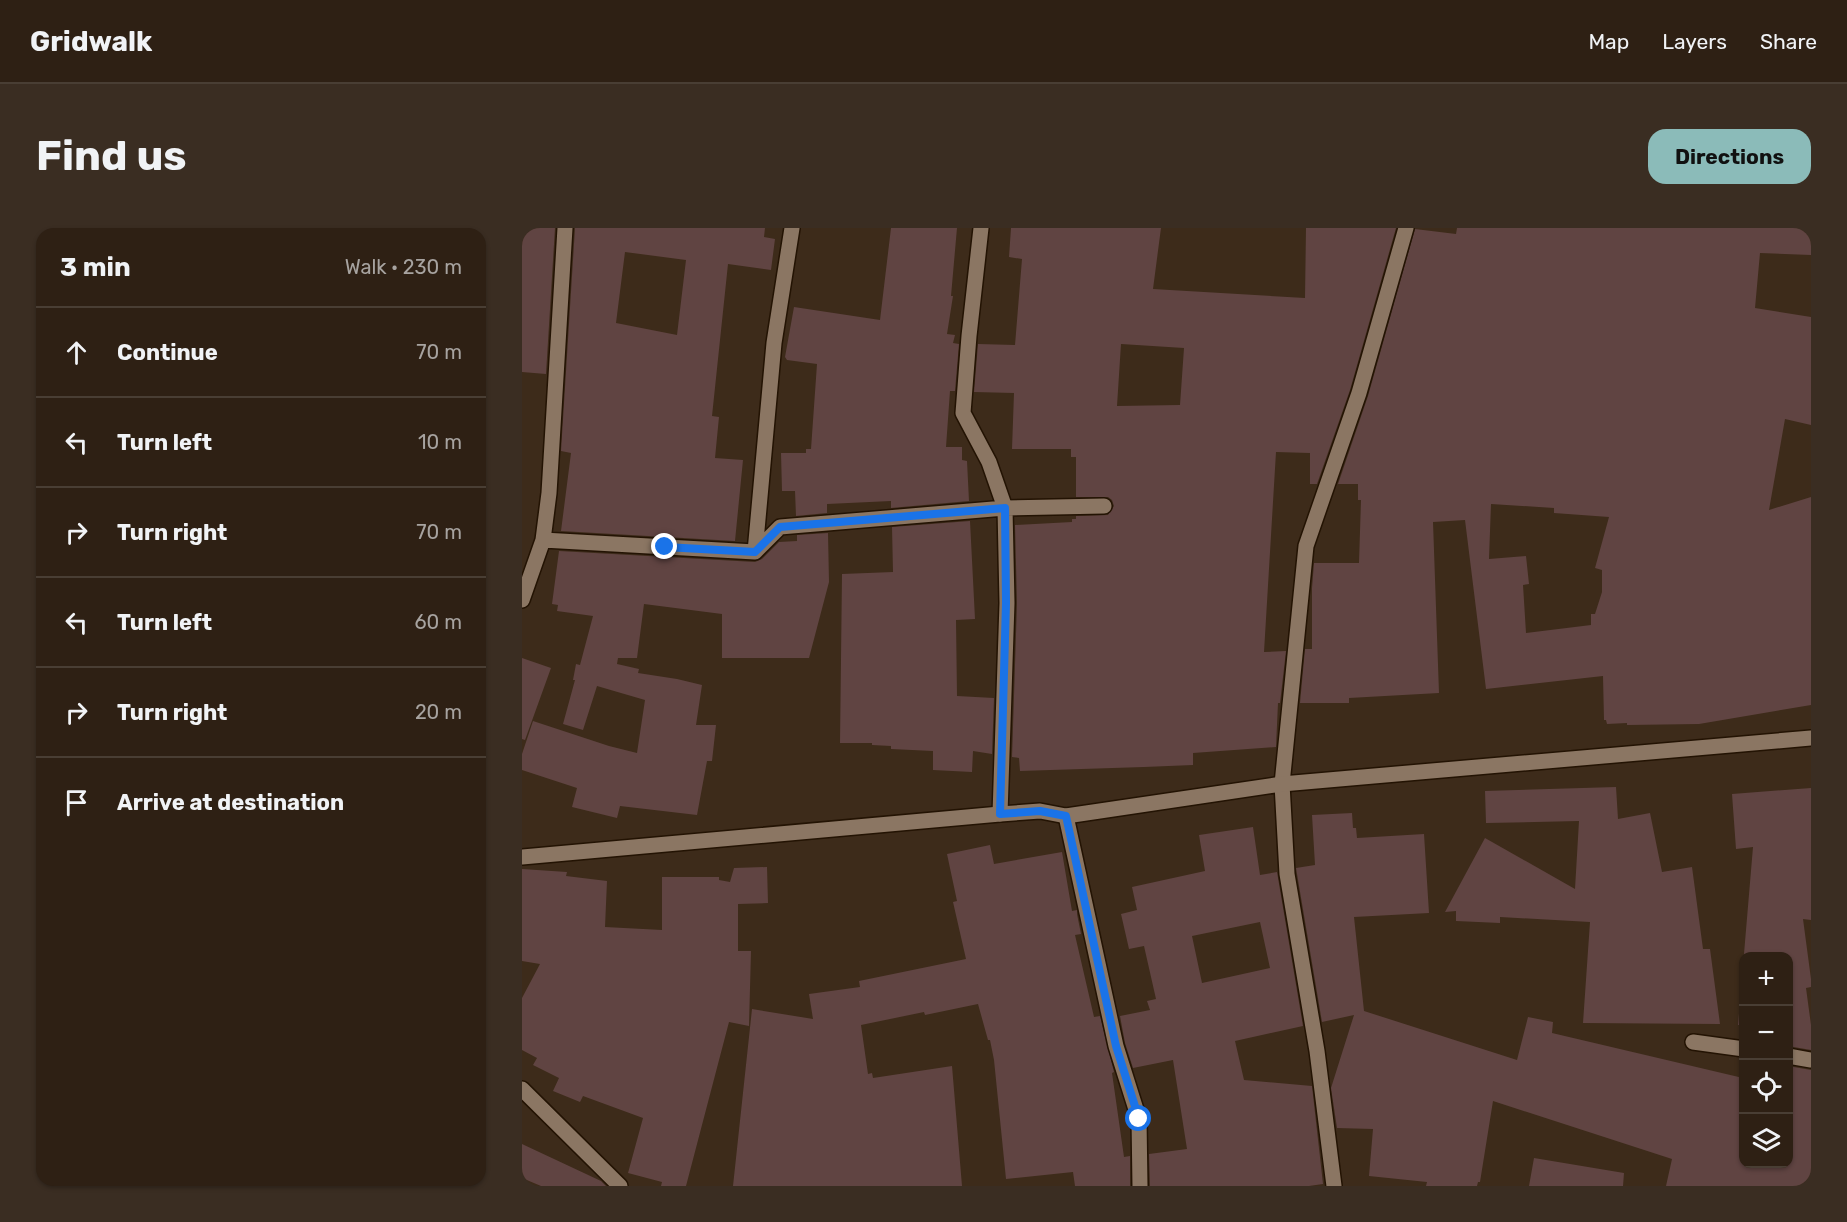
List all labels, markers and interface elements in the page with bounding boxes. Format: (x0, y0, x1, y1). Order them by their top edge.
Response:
text: Gridwalk (30, 25, 152, 58)
text: Map (1588, 29, 1629, 54)
text: Layers (1662, 29, 1727, 54)
text: Share (1760, 29, 1817, 54)
button: Directions (1648, 129, 1811, 184)
text: Find us (36, 131, 187, 181)
text: 3 min (60, 252, 131, 283)
text: Walk · 230 m (345, 255, 462, 279)
icon: ahead (60, 336, 93, 369)
text: Continue (117, 339, 218, 366)
text: 70 m (416, 340, 462, 364)
icon: left (60, 426, 93, 459)
text: Turn left (117, 429, 212, 456)
text: 10 m (418, 430, 462, 454)
icon: right (60, 516, 93, 549)
text: Turn right (117, 519, 227, 546)
text: 70 m (416, 520, 462, 544)
route end (651, 533, 677, 559)
icon: left (60, 606, 93, 639)
text: Turn left (117, 609, 212, 636)
text: 60 m (415, 610, 462, 634)
icon: right (60, 696, 93, 729)
text: Turn right (117, 699, 227, 726)
text: 20 m (415, 700, 462, 724)
icon: arrive (60, 786, 93, 819)
text: Arrive at destination (117, 789, 344, 816)
map controls (1739, 952, 1793, 1168)
button: + (1739, 952, 1793, 1006)
button: − (1739, 1006, 1793, 1060)
button: locate (1739, 1060, 1793, 1114)
route start (1125, 1105, 1151, 1131)
button: layers (1739, 1114, 1793, 1168)

